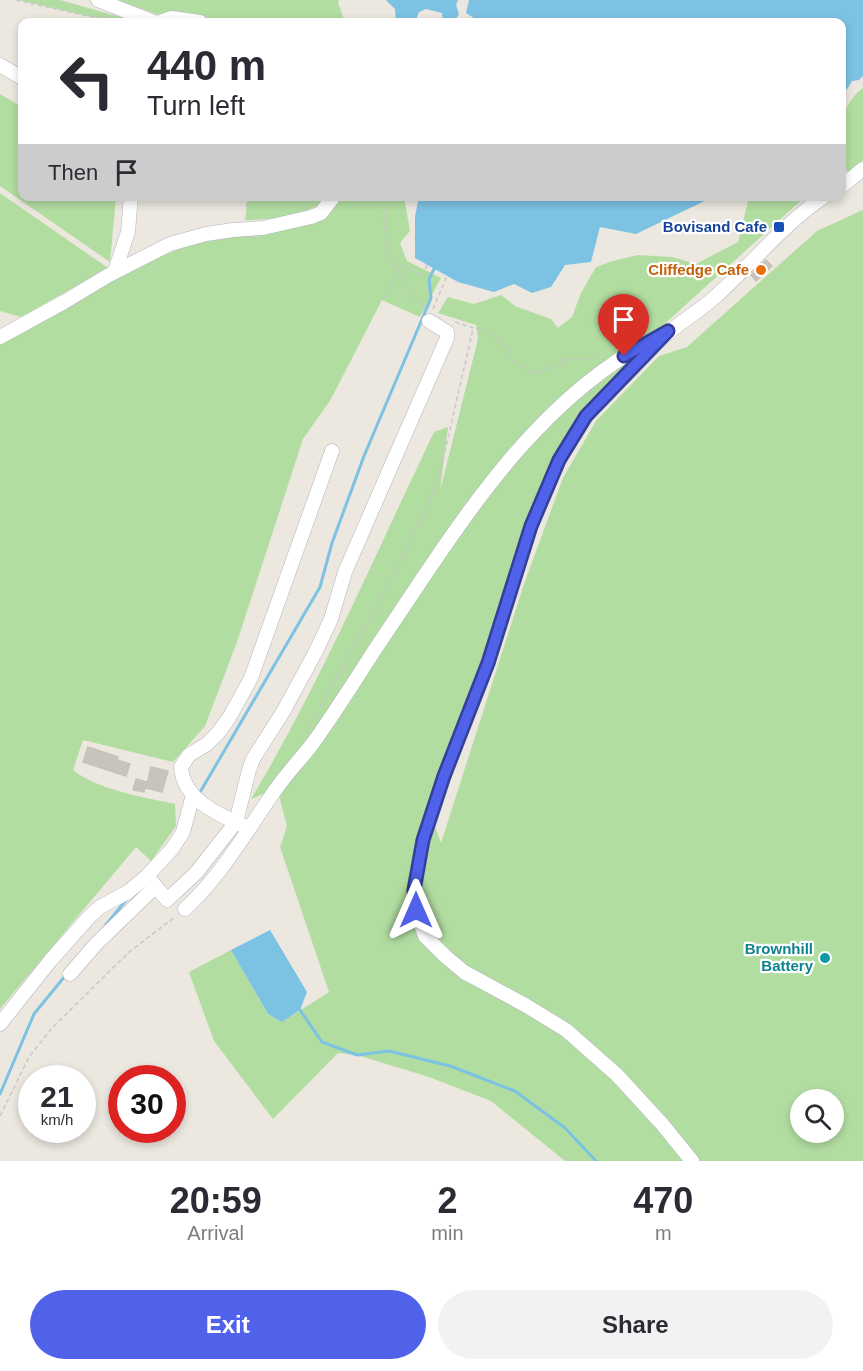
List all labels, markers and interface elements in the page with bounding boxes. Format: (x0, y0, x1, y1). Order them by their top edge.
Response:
icon: left (48, 42, 126, 120)
text: 440 m (147, 42, 266, 89)
text: Turn left (147, 91, 245, 121)
icon: arrive (110, 156, 143, 189)
text: Then (48, 160, 98, 185)
place label: Bovisand Cafe (663, 218, 767, 235)
marker: Bovisand Cafe (772, 220, 786, 234)
place label: Cliffedge Cafe (648, 261, 749, 278)
marker: Cliffedge Cafe (754, 263, 768, 277)
pin (598, 294, 649, 356)
icon: arrive (607, 303, 640, 336)
position arrow (384, 878, 448, 942)
place label: Brownhill Battery (745, 940, 814, 974)
marker: Brownhill Battery (818, 951, 832, 965)
speed limit sign: 30 (108, 1065, 186, 1143)
text: 21 (40, 1080, 74, 1113)
map controls (790, 1089, 844, 1143)
button: search (790, 1089, 844, 1143)
text: km/h (41, 1111, 73, 1128)
text: 20:59 (170, 1180, 262, 1221)
text: 2 (437, 1180, 457, 1221)
text: 470 (633, 1180, 693, 1221)
text: Arrival (187, 1222, 244, 1244)
text: min (431, 1222, 464, 1244)
text: m (655, 1222, 672, 1244)
button: Exit (30, 1290, 426, 1359)
button: Share (438, 1290, 833, 1359)

